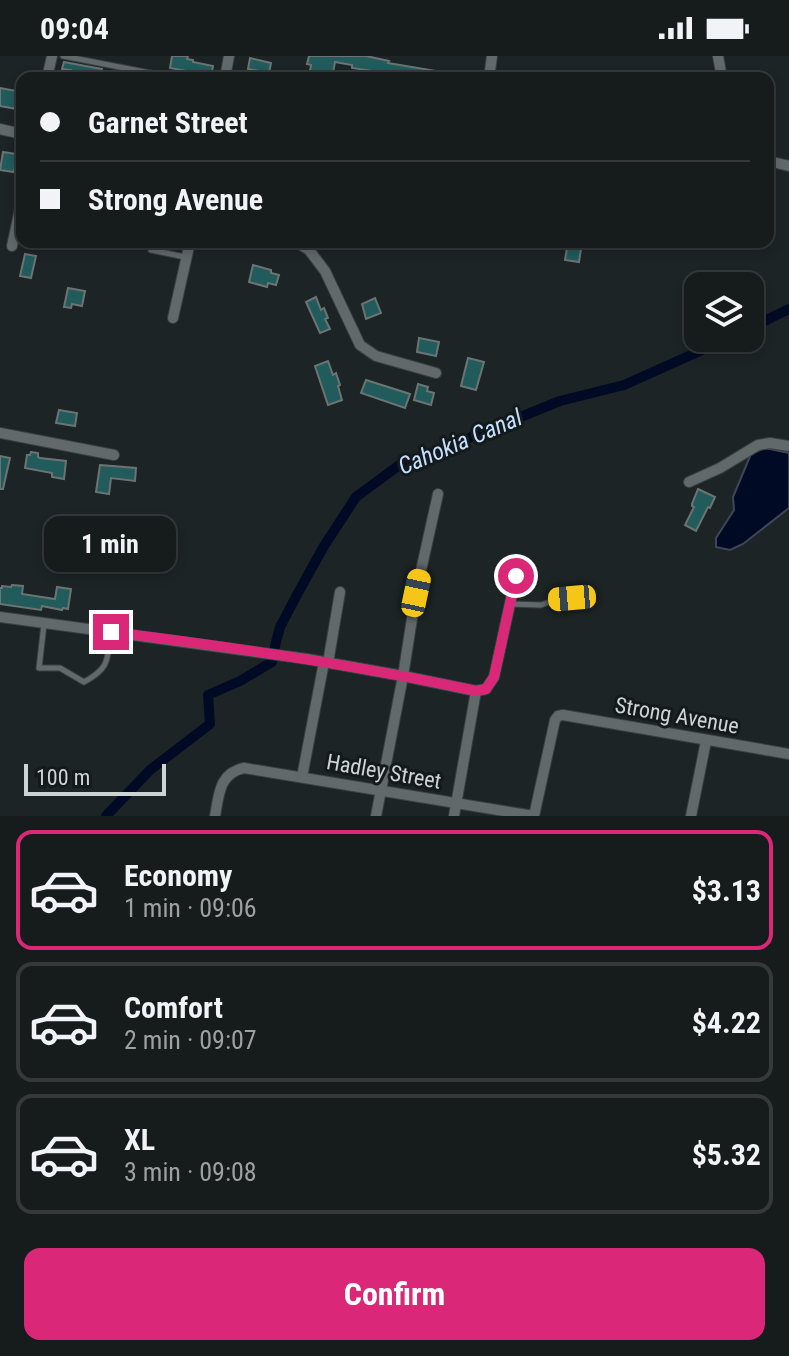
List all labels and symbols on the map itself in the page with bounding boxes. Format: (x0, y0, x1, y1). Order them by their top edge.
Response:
water label: Cahokia Canal (394, 403, 527, 481)
callout: 1 min (45, 516, 177, 572)
route start (498, 558, 534, 594)
car (399, 567, 433, 619)
car (547, 584, 597, 612)
route end (93, 614, 129, 650)
street label: Strong Avenue (613, 692, 741, 739)
street label: Hadley Street (325, 749, 443, 794)
scale bar (24, 760, 166, 796)

